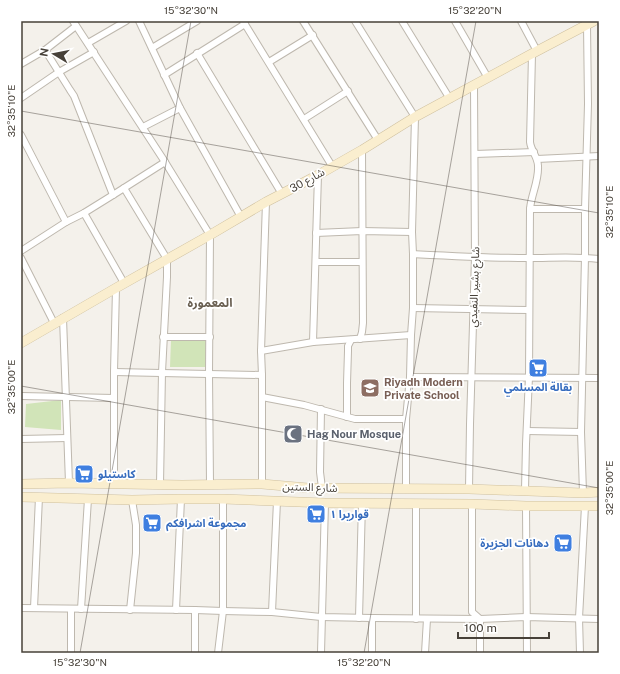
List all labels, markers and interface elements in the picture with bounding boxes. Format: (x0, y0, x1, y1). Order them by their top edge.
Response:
text: 15°32'30"N (164, 4, 218, 16)
text: 15°32'20"N (448, 4, 502, 16)
north arrow (34, 34, 74, 74)
text: N (37, 47, 51, 58)
text: 32°35'10"E (5, 85, 17, 137)
street label: شارع 30 (288, 165, 328, 196)
text: 32°35'10"E (603, 186, 615, 238)
street label: شارع بشير النفيدي (467, 246, 485, 328)
district label: المعمورة (188, 296, 232, 310)
supermarket icon: بقالة المسلمي (527, 357, 549, 379)
text: 32°35'00"E (5, 360, 17, 414)
place label: Riyadh Modern Private School (384, 376, 463, 401)
school or university icon: Riyadh Modern Private School (359, 377, 381, 399)
place label: بقالة المسلمي (504, 381, 572, 397)
mosque icon: Hag Nour Mosque (282, 423, 304, 445)
place label: Hag Nour Mosque (307, 428, 401, 440)
text: 32°35'00"E (603, 461, 615, 515)
supermarket icon: كاستيلو (73, 463, 95, 485)
place label: كاستيلو (98, 468, 136, 481)
street label: شارع الستين (282, 480, 338, 496)
supermarket icon: قواريرا ١ (305, 503, 327, 525)
place label: قواريرا ١ (330, 508, 369, 521)
supermarket icon: مجموعة اشرافكم (141, 512, 163, 534)
place label: مجموعة اشرافكم (166, 517, 247, 532)
supermarket icon: دهانات الجزيرة (552, 532, 574, 554)
place label: دهانات الجزيرة (480, 537, 549, 550)
scale bar (458, 614, 549, 640)
text: 100 m (464, 621, 497, 635)
text: 15°32'30"N (53, 656, 107, 668)
text: 15°32'20"N (337, 656, 391, 668)

